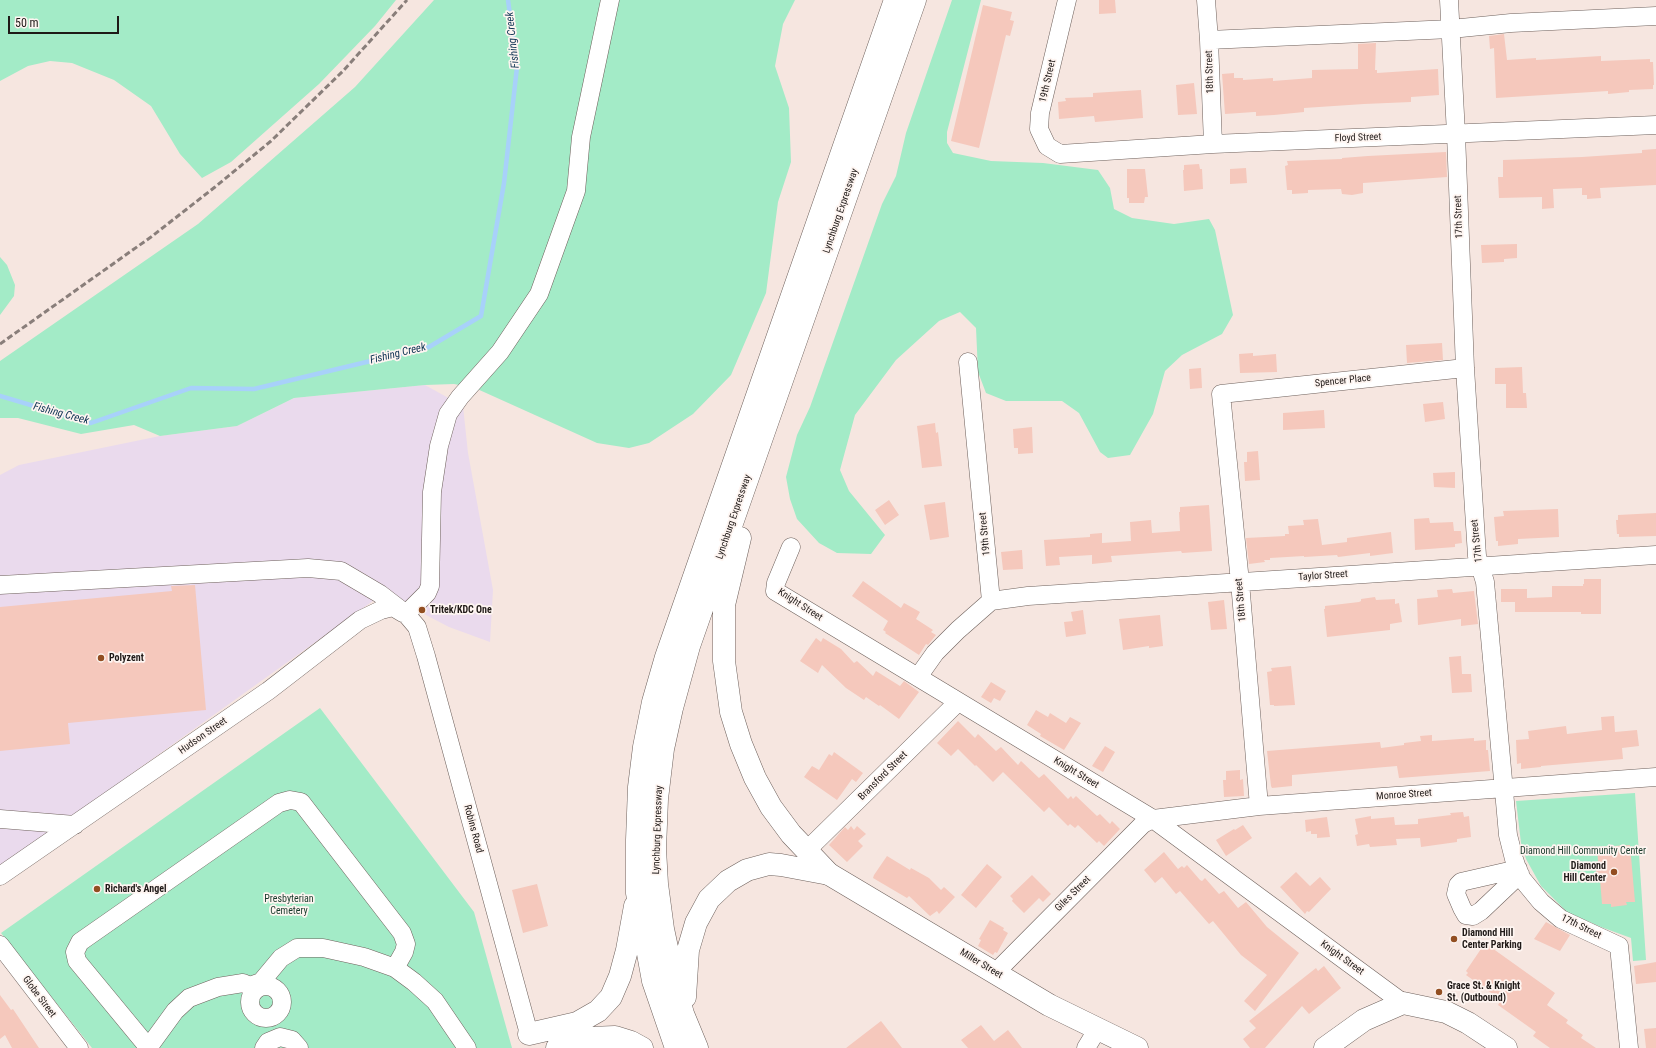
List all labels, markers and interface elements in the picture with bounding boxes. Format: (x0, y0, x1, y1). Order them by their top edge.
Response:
scale bar (10, 8, 121, 34)
water label: Fishing Creek (503, 11, 523, 69)
text: 50 m (15, 16, 39, 30)
street label: 18th Street (1203, 50, 1217, 94)
street label: 19th Street (1037, 59, 1059, 103)
street label: Floyd Street (1334, 131, 1382, 145)
street label: Lynchburg Expressway (821, 167, 861, 255)
street label: 17th Street (1452, 195, 1466, 239)
water label: Fishing Creek (369, 341, 427, 367)
street label: Spencer Place (1314, 372, 1372, 390)
water label: Fishing Creek (32, 400, 90, 428)
street label: Lynchburg Expressway (714, 473, 754, 561)
street label: 19th Street (977, 512, 993, 556)
street label: 17th Street (1469, 519, 1485, 563)
street label: Taylor Street (1298, 568, 1348, 584)
street label: 18th Street (1233, 578, 1249, 622)
street label: Knight Street (775, 586, 825, 624)
place label: Tritek/KDC One (430, 604, 492, 616)
marker: Tritek/KDC One (417, 605, 427, 615)
place label: Polyzent (109, 652, 144, 664)
marker: Polyzent (96, 653, 106, 663)
street label: Hudson Street (177, 715, 229, 757)
street label: Bransford Street (856, 749, 910, 803)
street label: Knight Street (1051, 755, 1101, 791)
street label: Lynchburg Expressway (650, 785, 666, 875)
street label: Monroe Street (1376, 787, 1432, 803)
street label: Robins Road (461, 804, 485, 854)
park label: Diamond Hill Community Center (1520, 845, 1646, 857)
place label: Diamond Hill Center (1563, 860, 1606, 884)
marker: Diamond Hill Center (1609, 867, 1619, 877)
street label: Giles Street (1053, 874, 1093, 914)
place label: Richard's Angel (105, 883, 166, 895)
marker: Richard's Angel (92, 884, 102, 894)
park label: Presbyterian Cemetery (264, 893, 314, 916)
street label: 17th Street (1559, 912, 1603, 942)
place label: Diamond Hill Center Parking (1462, 927, 1522, 950)
marker: Diamond Hill Center Parking (1449, 934, 1459, 944)
street label: Knight Street (1318, 938, 1366, 978)
street label: Miller Street (957, 947, 1005, 981)
street label: Globe Street (20, 974, 58, 1020)
place label: Grace St. & Knight St. (Outbound) (1447, 980, 1520, 1004)
marker: Grace St. & Knight St. (Outbound) (1434, 987, 1444, 997)

